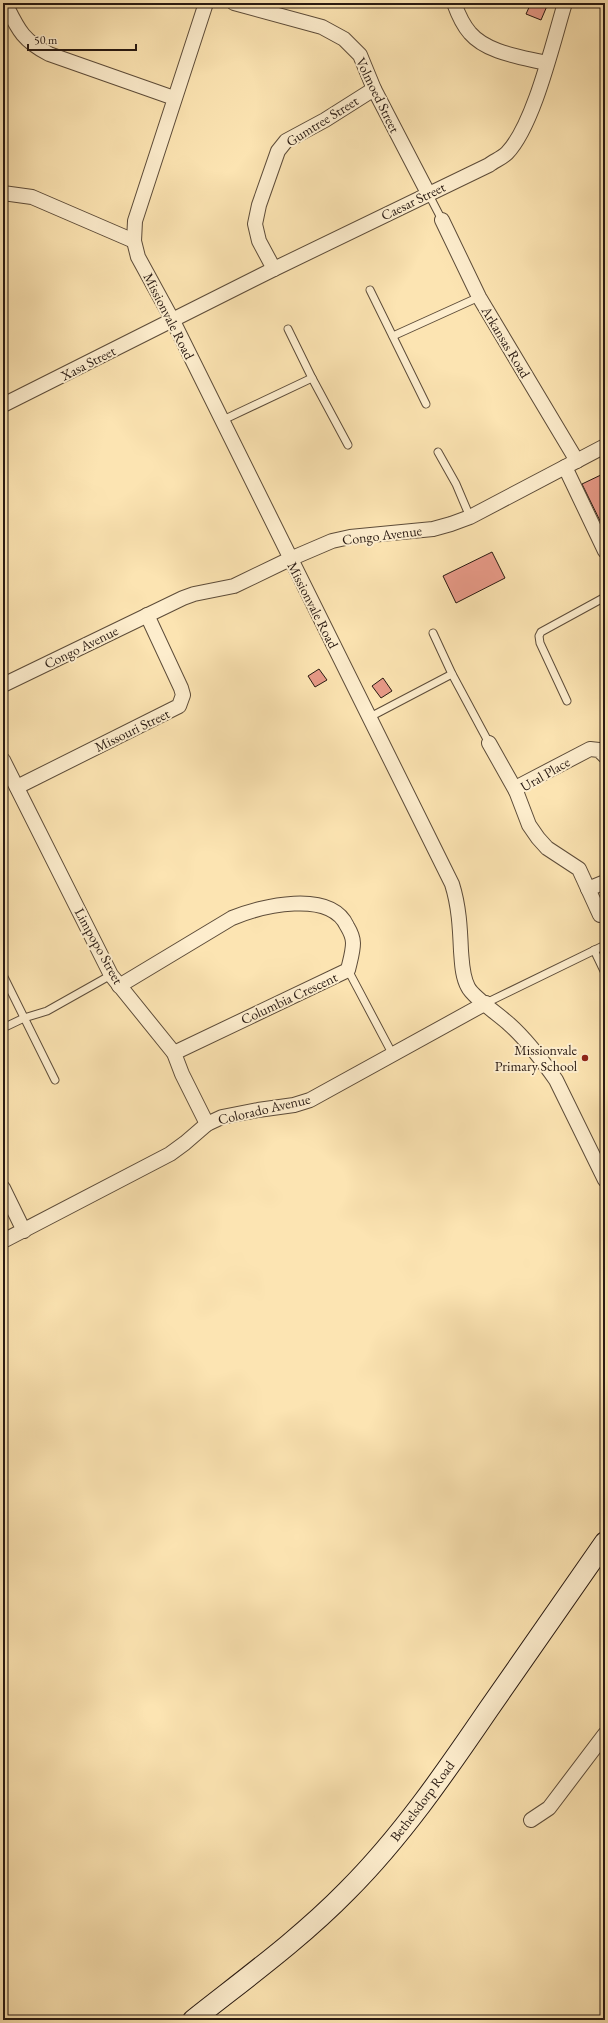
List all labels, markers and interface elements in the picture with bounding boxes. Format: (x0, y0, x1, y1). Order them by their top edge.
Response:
scale bar (28, 26, 136, 52)
text: 50 m (34, 32, 58, 48)
street label: Volmoed Street (352, 54, 404, 136)
street label: Gumtree Street (283, 91, 362, 150)
street label: Caesar Street (378, 177, 449, 224)
street label: Missionvale Road (139, 270, 199, 363)
street label: Arkansas Road (477, 302, 535, 382)
street label: Xasa Street (57, 341, 119, 385)
street label: Congo Avenue (341, 521, 423, 549)
street label: Missionvale Road (283, 559, 343, 652)
street label: Congo Avenue (41, 621, 121, 673)
street label: Missouri Street (92, 704, 173, 756)
street label: Ural Place (517, 752, 573, 795)
street label: Limpopo Street (71, 905, 128, 988)
street label: Columbia Crescent (238, 967, 341, 1028)
place label: Missionvale Primary School (495, 1041, 578, 1075)
marker: Missionvale Primary School (580, 1053, 590, 1063)
street label: Colorado Avenue (216, 1090, 312, 1128)
street label: Bethelsdorp Road (386, 1756, 459, 1845)

